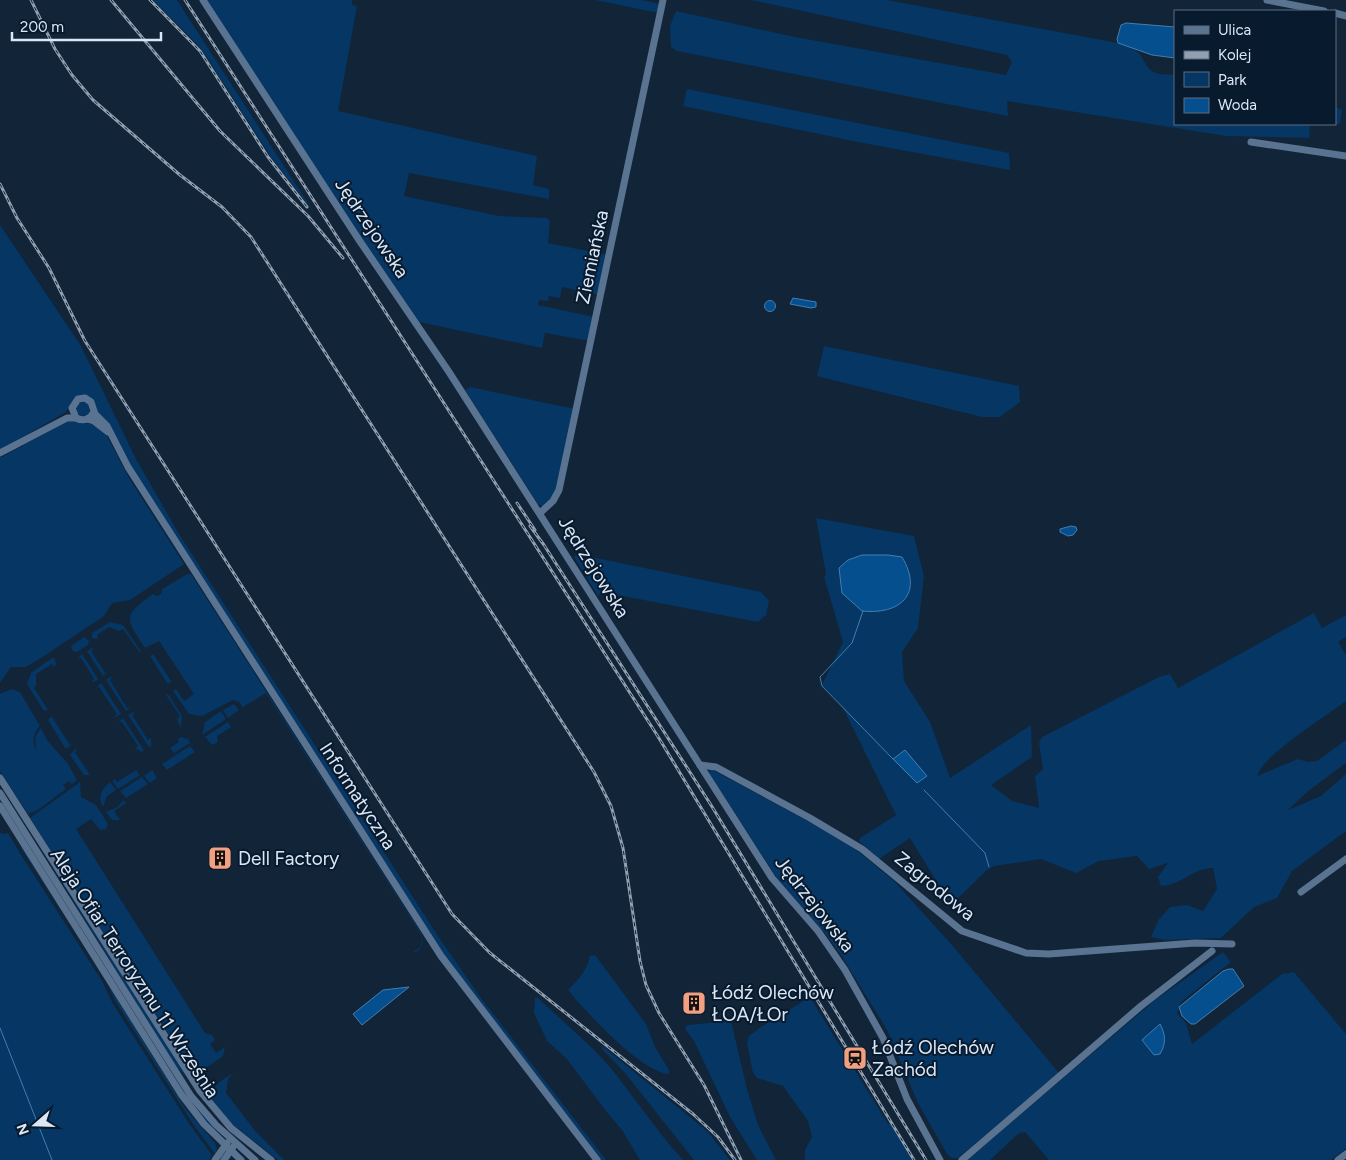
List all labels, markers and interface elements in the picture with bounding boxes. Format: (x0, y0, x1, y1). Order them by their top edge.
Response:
scale bar (12, 10, 161, 42)
legend (1174, 10, 1336, 125)
text: 200 m (20, 18, 64, 36)
text: Ulica (1218, 21, 1251, 39)
text: Kolej (1218, 46, 1251, 64)
text: Park (1218, 71, 1247, 89)
text: Woda (1218, 96, 1257, 114)
street label: Jędrzejowska (330, 174, 414, 282)
street label: Ziemiańska (571, 208, 613, 306)
street label: Jędrzejowska (554, 512, 634, 622)
street label: Informatyczna (315, 738, 401, 854)
street label: Aleja Ofiar Terroryzmu 11 Września (46, 844, 224, 1102)
building icon: Dell Factory (207, 845, 233, 871)
place label: Dell Factory (238, 847, 339, 870)
street label: Zagrodowa (890, 847, 980, 925)
street label: Jędrzejowska (770, 851, 860, 957)
place label: Łódź Olechów ŁOA/ŁOr (712, 981, 834, 1026)
building icon: Łódź Olechów ŁOA/ŁOr (681, 990, 707, 1016)
place label: Łódź Olechów Zachód (872, 1036, 994, 1081)
station icon: Łódź Olechów Zachód (842, 1045, 868, 1071)
north arrow (10, 1100, 60, 1150)
text: N (13, 1121, 33, 1137)

